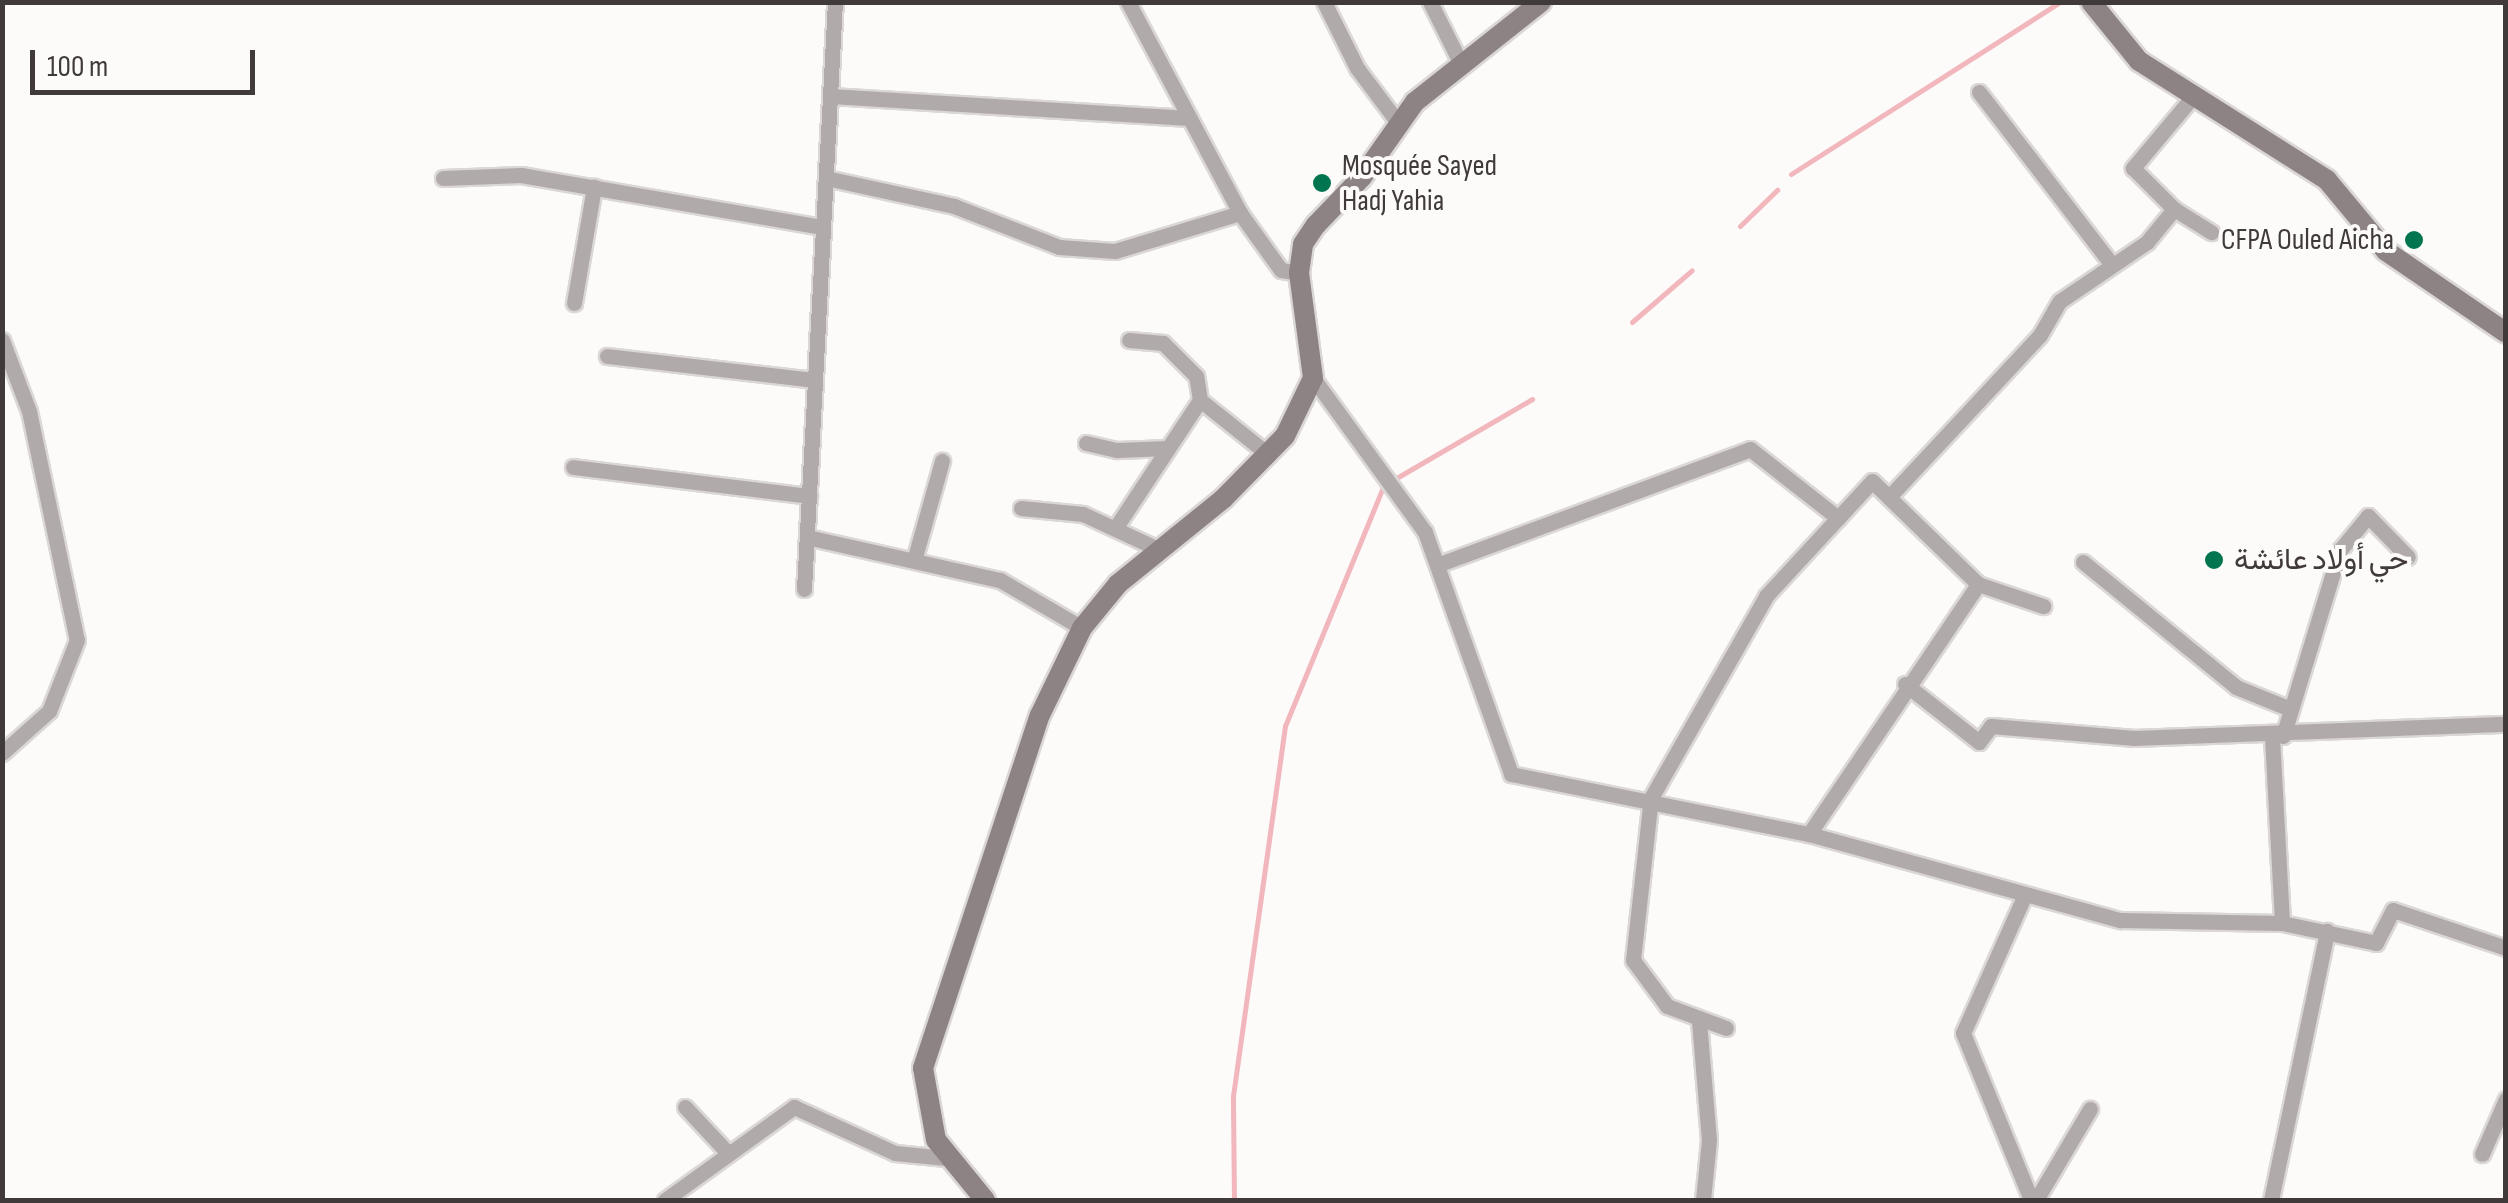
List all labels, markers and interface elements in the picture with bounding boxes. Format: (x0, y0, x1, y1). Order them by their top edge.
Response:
scale bar (35, 30, 260, 92)
text: 100 m (47, 49, 108, 85)
place label: Mosquée Sayed Hadj Yahia (1342, 148, 1497, 218)
marker: Mosquée Sayed Hadj Yahia (1311, 172, 1333, 194)
place label: CFPA Ouled Aicha (2221, 222, 2394, 258)
marker: CFPA Ouled Aicha (2403, 229, 2425, 251)
place label: حي أولاد عائشة (2234, 542, 2408, 578)
marker: حي أولاد عائشة (2203, 549, 2225, 571)

